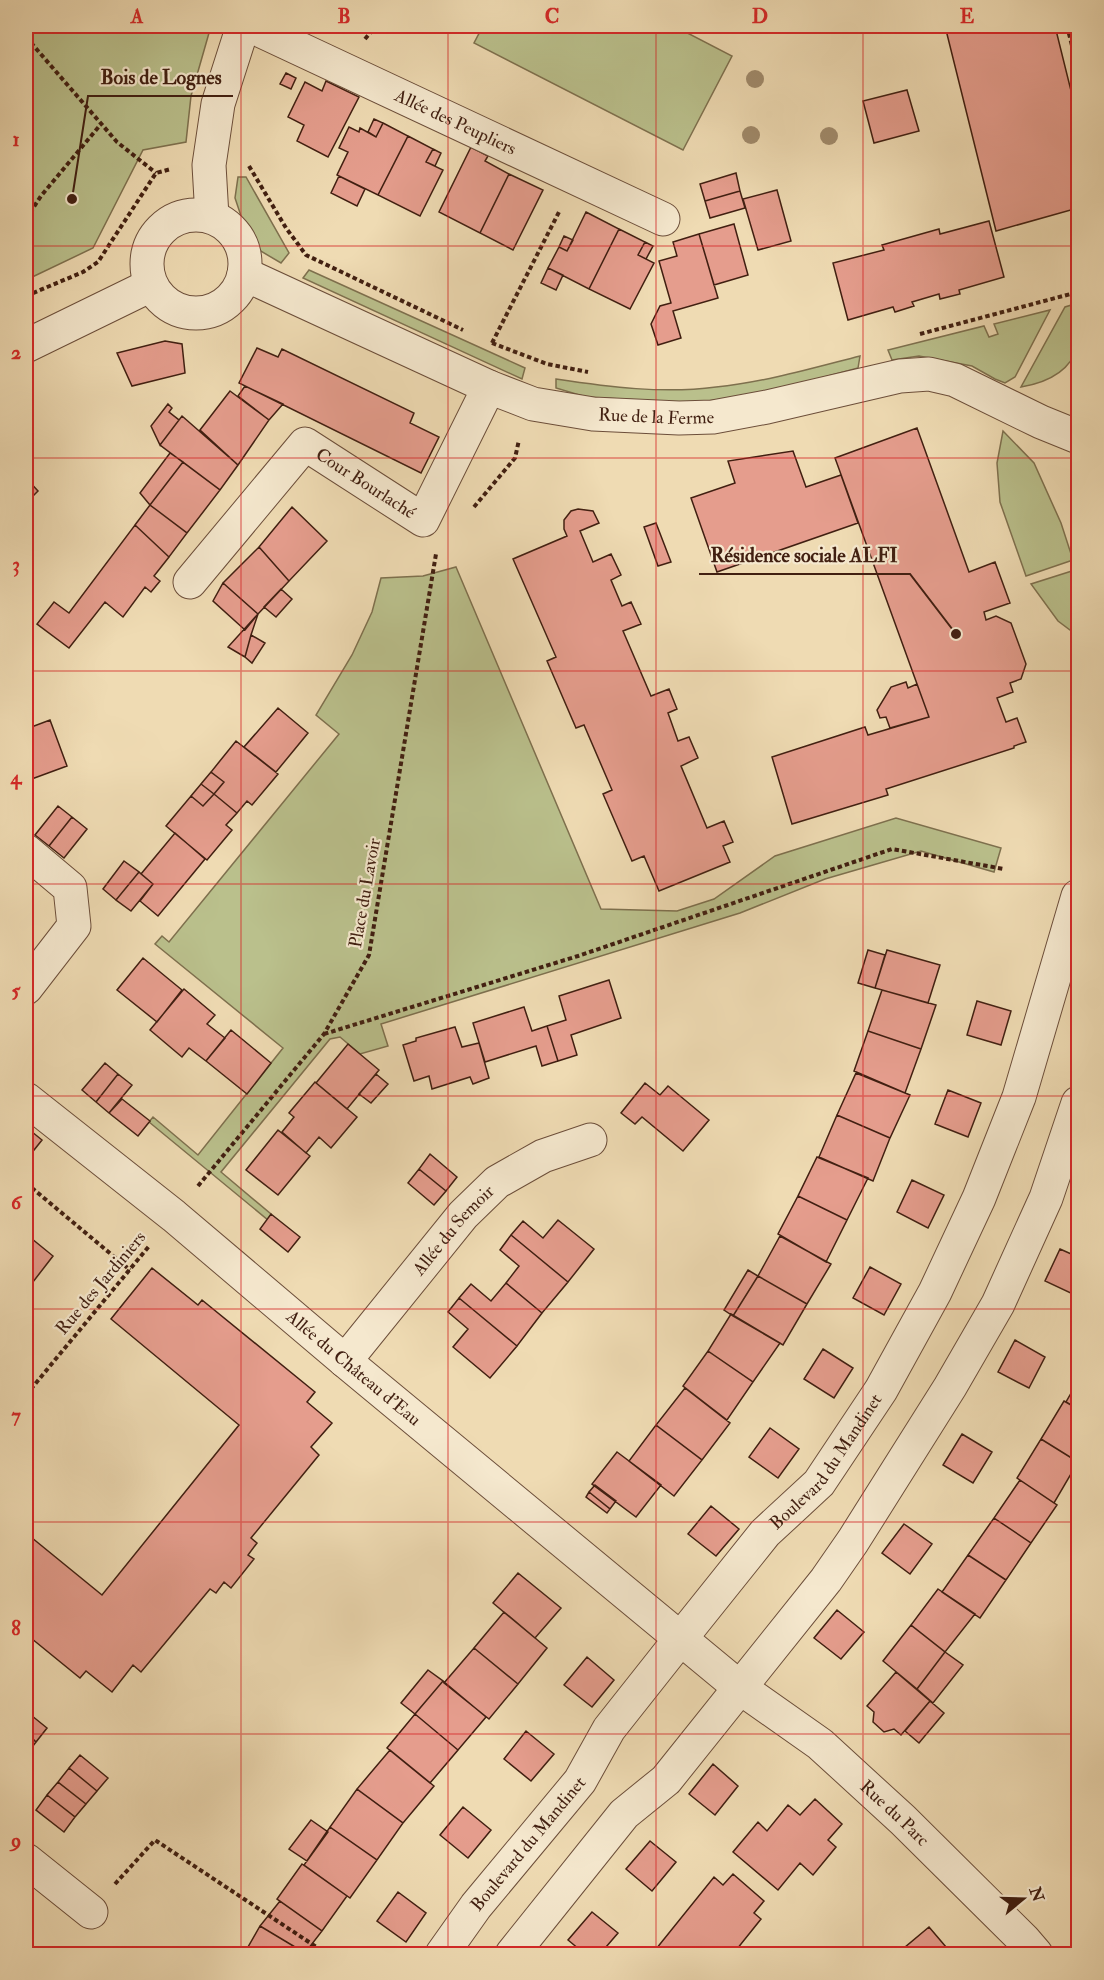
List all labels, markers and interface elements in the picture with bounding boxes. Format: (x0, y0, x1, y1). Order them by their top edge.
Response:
text: A (130, 4, 144, 29)
text: B (337, 4, 351, 29)
text: C (545, 4, 559, 29)
text: D (752, 4, 768, 29)
text: E (960, 4, 975, 29)
callout: Bois de Lognes (88, 58, 233, 96)
text: Bois de Lognes (100, 65, 222, 91)
street label: Allée des Peupliers (390, 83, 520, 160)
text: 1 (12, 127, 20, 152)
text: 2 (11, 340, 21, 365)
street label: Rue de la Ferme (598, 403, 715, 430)
street label: Cour Bourlaché (312, 443, 421, 524)
callout: Résidence sociale ALFI (699, 536, 910, 574)
text: Résidence sociale ALFI (710, 543, 898, 568)
text: 3 (12, 552, 20, 577)
text: 4 (10, 765, 23, 790)
street label: Place du Lavoir (344, 836, 386, 950)
text: 5 (12, 978, 22, 1003)
street label: Allée du Semoir (407, 1180, 499, 1281)
text: 6 (11, 1190, 23, 1215)
street label: Rue des Jardiniers (51, 1226, 151, 1340)
street label: Allée du Château d'Eau (281, 1304, 426, 1431)
street label: Boulevard du Mandinet (765, 1389, 887, 1534)
text: 7 (11, 1403, 21, 1428)
text: 8 (11, 1616, 21, 1641)
street label: Boulevard du Mandinet (465, 1771, 591, 1916)
street label: Rue du Parc (855, 1775, 934, 1851)
text: 9 (9, 1828, 21, 1853)
north arrow (993, 1869, 1053, 1929)
text: N (1024, 1883, 1048, 1905)

